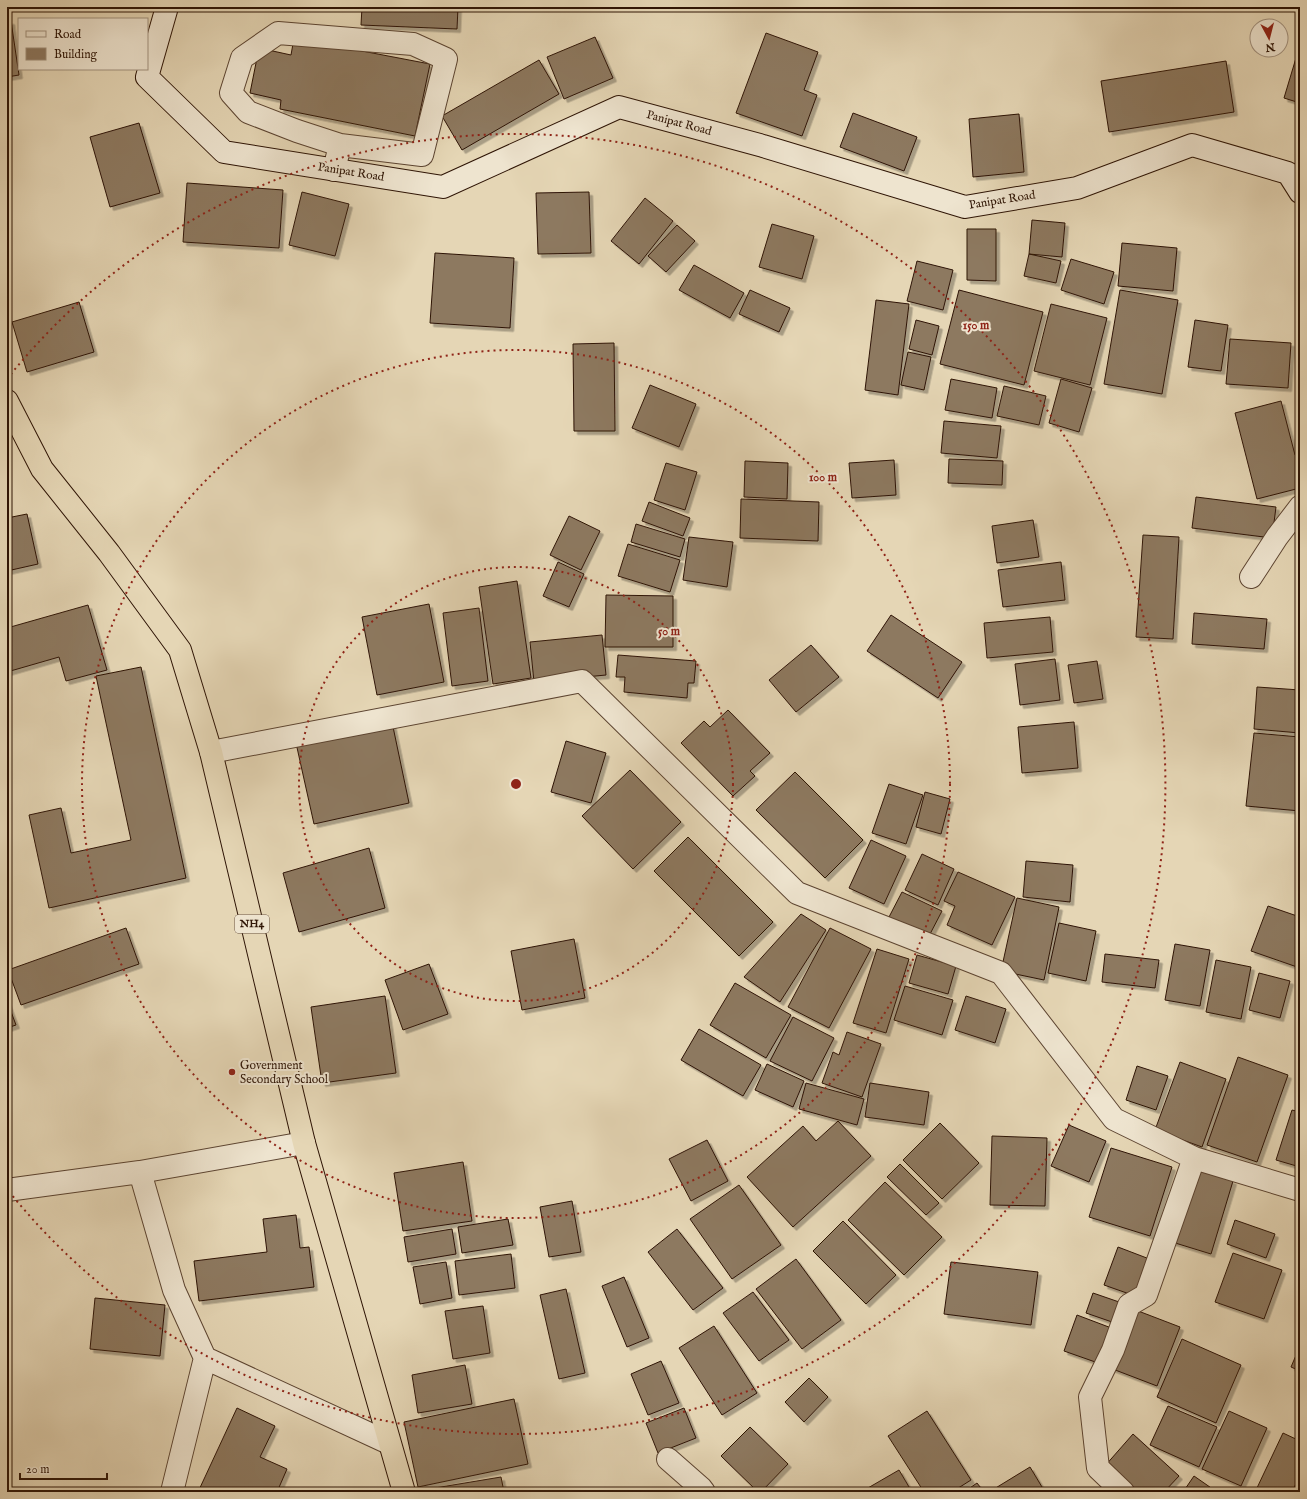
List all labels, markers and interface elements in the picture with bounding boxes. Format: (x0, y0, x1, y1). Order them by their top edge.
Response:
legend (18, 18, 148, 70)
north arrow (1249, 18, 1289, 58)
text: Road (54, 27, 82, 42)
text: N (1264, 39, 1277, 55)
text: Building (54, 47, 98, 62)
street label: Panipat Road (644, 107, 714, 140)
street label: Panipat Road (316, 159, 386, 186)
street label: Panipat Road (968, 187, 1037, 214)
text: 150 m (963, 318, 990, 333)
text: 100 m (809, 470, 838, 485)
text: 50 m (658, 624, 681, 639)
centre of rings (509, 777, 523, 791)
road number: NH4 (235, 915, 269, 933)
place label: Government Secondary School (240, 1058, 329, 1087)
marker: Government Secondary School (227, 1067, 237, 1077)
scale bar (20, 1455, 107, 1481)
text: 20 m (26, 1462, 49, 1477)

